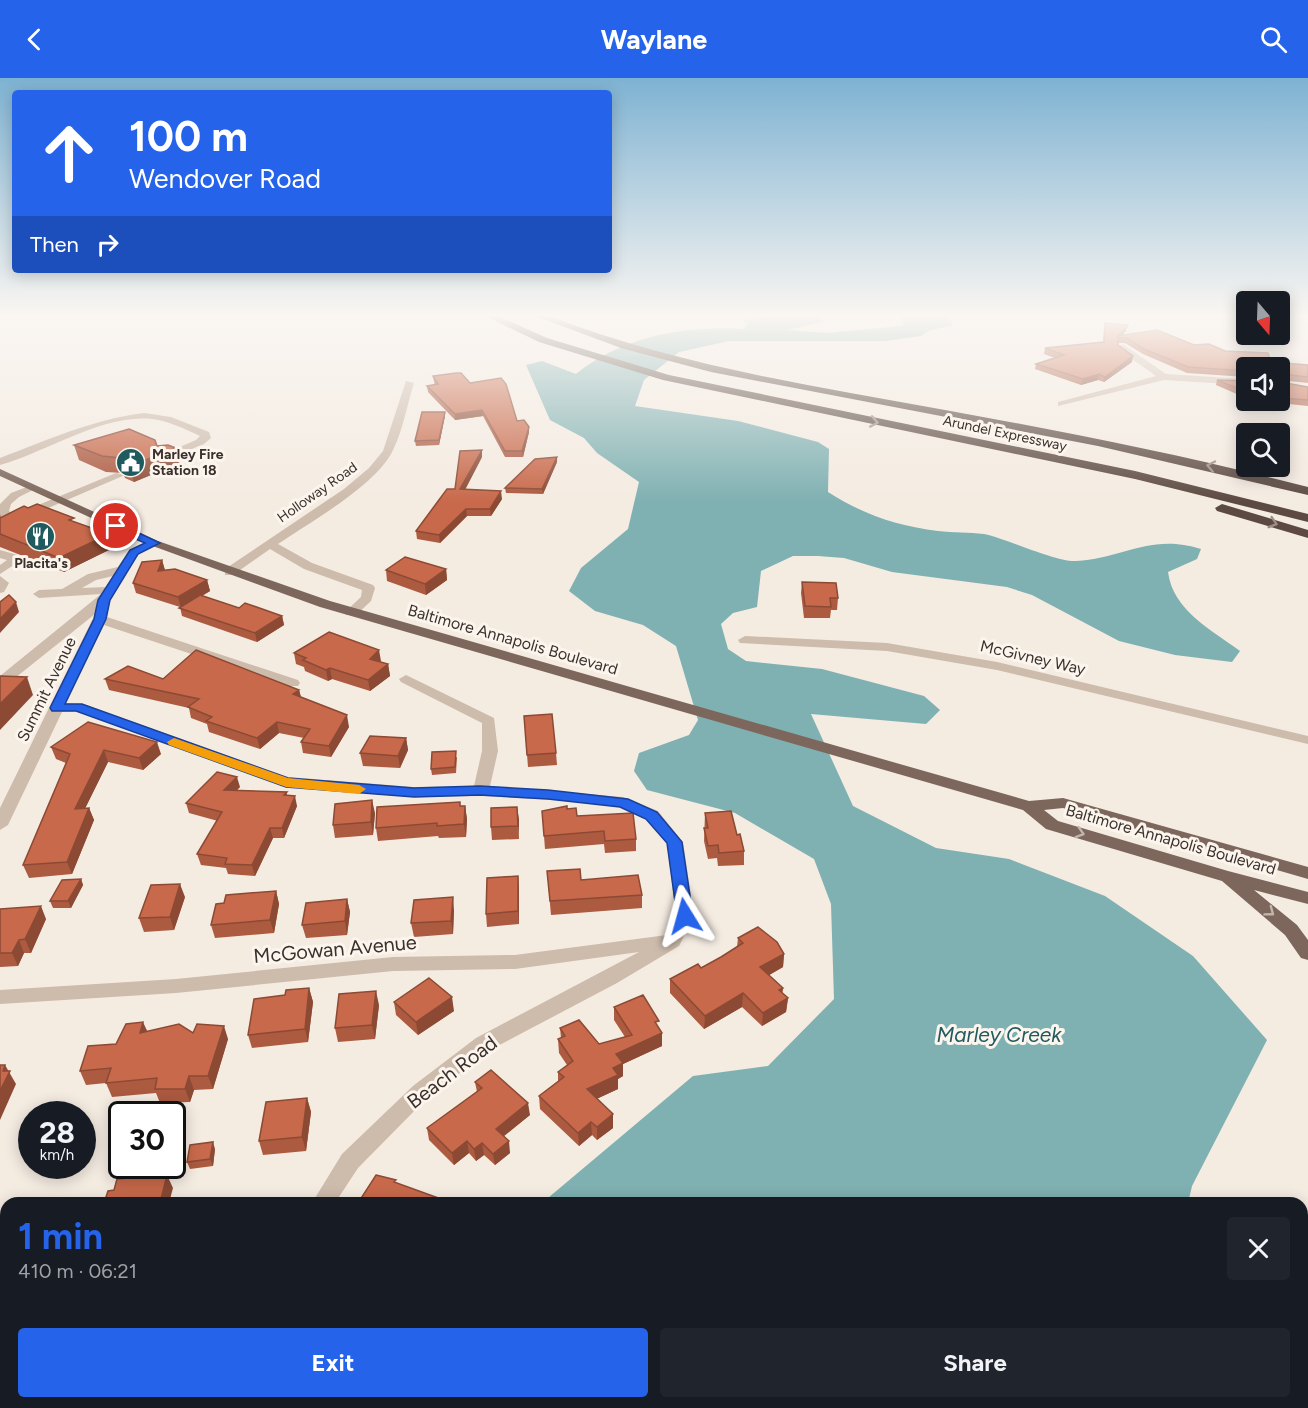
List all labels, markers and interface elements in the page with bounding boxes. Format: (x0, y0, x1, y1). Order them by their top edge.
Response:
icon: back (18, 23, 51, 56)
text: Waylane (601, 23, 707, 56)
icon: search (1257, 23, 1290, 56)
text: 100 m (129, 111, 248, 162)
icon: ahead (30, 114, 108, 192)
text: Wendover Road (129, 162, 321, 195)
icon: right (91, 228, 124, 261)
text: Then (30, 231, 79, 258)
north arrow (1236, 291, 1290, 345)
map controls (1236, 291, 1290, 477)
button: sound (1236, 357, 1290, 411)
street label: Arundel Expressway (941, 412, 1069, 455)
one-way arrow (869, 415, 879, 428)
button: search (1236, 423, 1290, 477)
public building icon: Marley Fire Station 18 (115, 446, 147, 478)
place label: Marley Fire Station 18 (152, 446, 224, 479)
street label: Holloway Road (274, 459, 361, 526)
one-way arrow (1206, 460, 1216, 473)
pin (90, 500, 141, 551)
icon: arrive (99, 509, 132, 542)
one-way arrow (1267, 516, 1278, 528)
restaurant icon: Placita's (25, 520, 57, 552)
place label: Placita's (14, 555, 68, 572)
street label: Baltimore Annapolis Boulevard (406, 600, 620, 679)
street label: Summit Avenue (13, 634, 80, 745)
street label: McGivney Way (978, 636, 1088, 679)
street label: Baltimore Annapolis Boulevard (1064, 800, 1278, 879)
one-way arrow (1074, 826, 1084, 838)
position arrow (653, 884, 717, 948)
one-way arrow (1263, 905, 1274, 916)
street label: McGowan Avenue (252, 930, 418, 968)
water label: Marley Creek (936, 1022, 1062, 1047)
street label: Beach Road (402, 1030, 502, 1114)
speed limit sign: 30 (108, 1101, 186, 1179)
text: 28 (39, 1114, 75, 1151)
text: km/h (40, 1146, 74, 1164)
text: 1 min (18, 1215, 103, 1258)
button: close (1227, 1217, 1290, 1280)
text: 410 m · 06:21 (18, 1259, 137, 1283)
button: Exit (18, 1328, 648, 1397)
button: Share (660, 1328, 1290, 1397)

